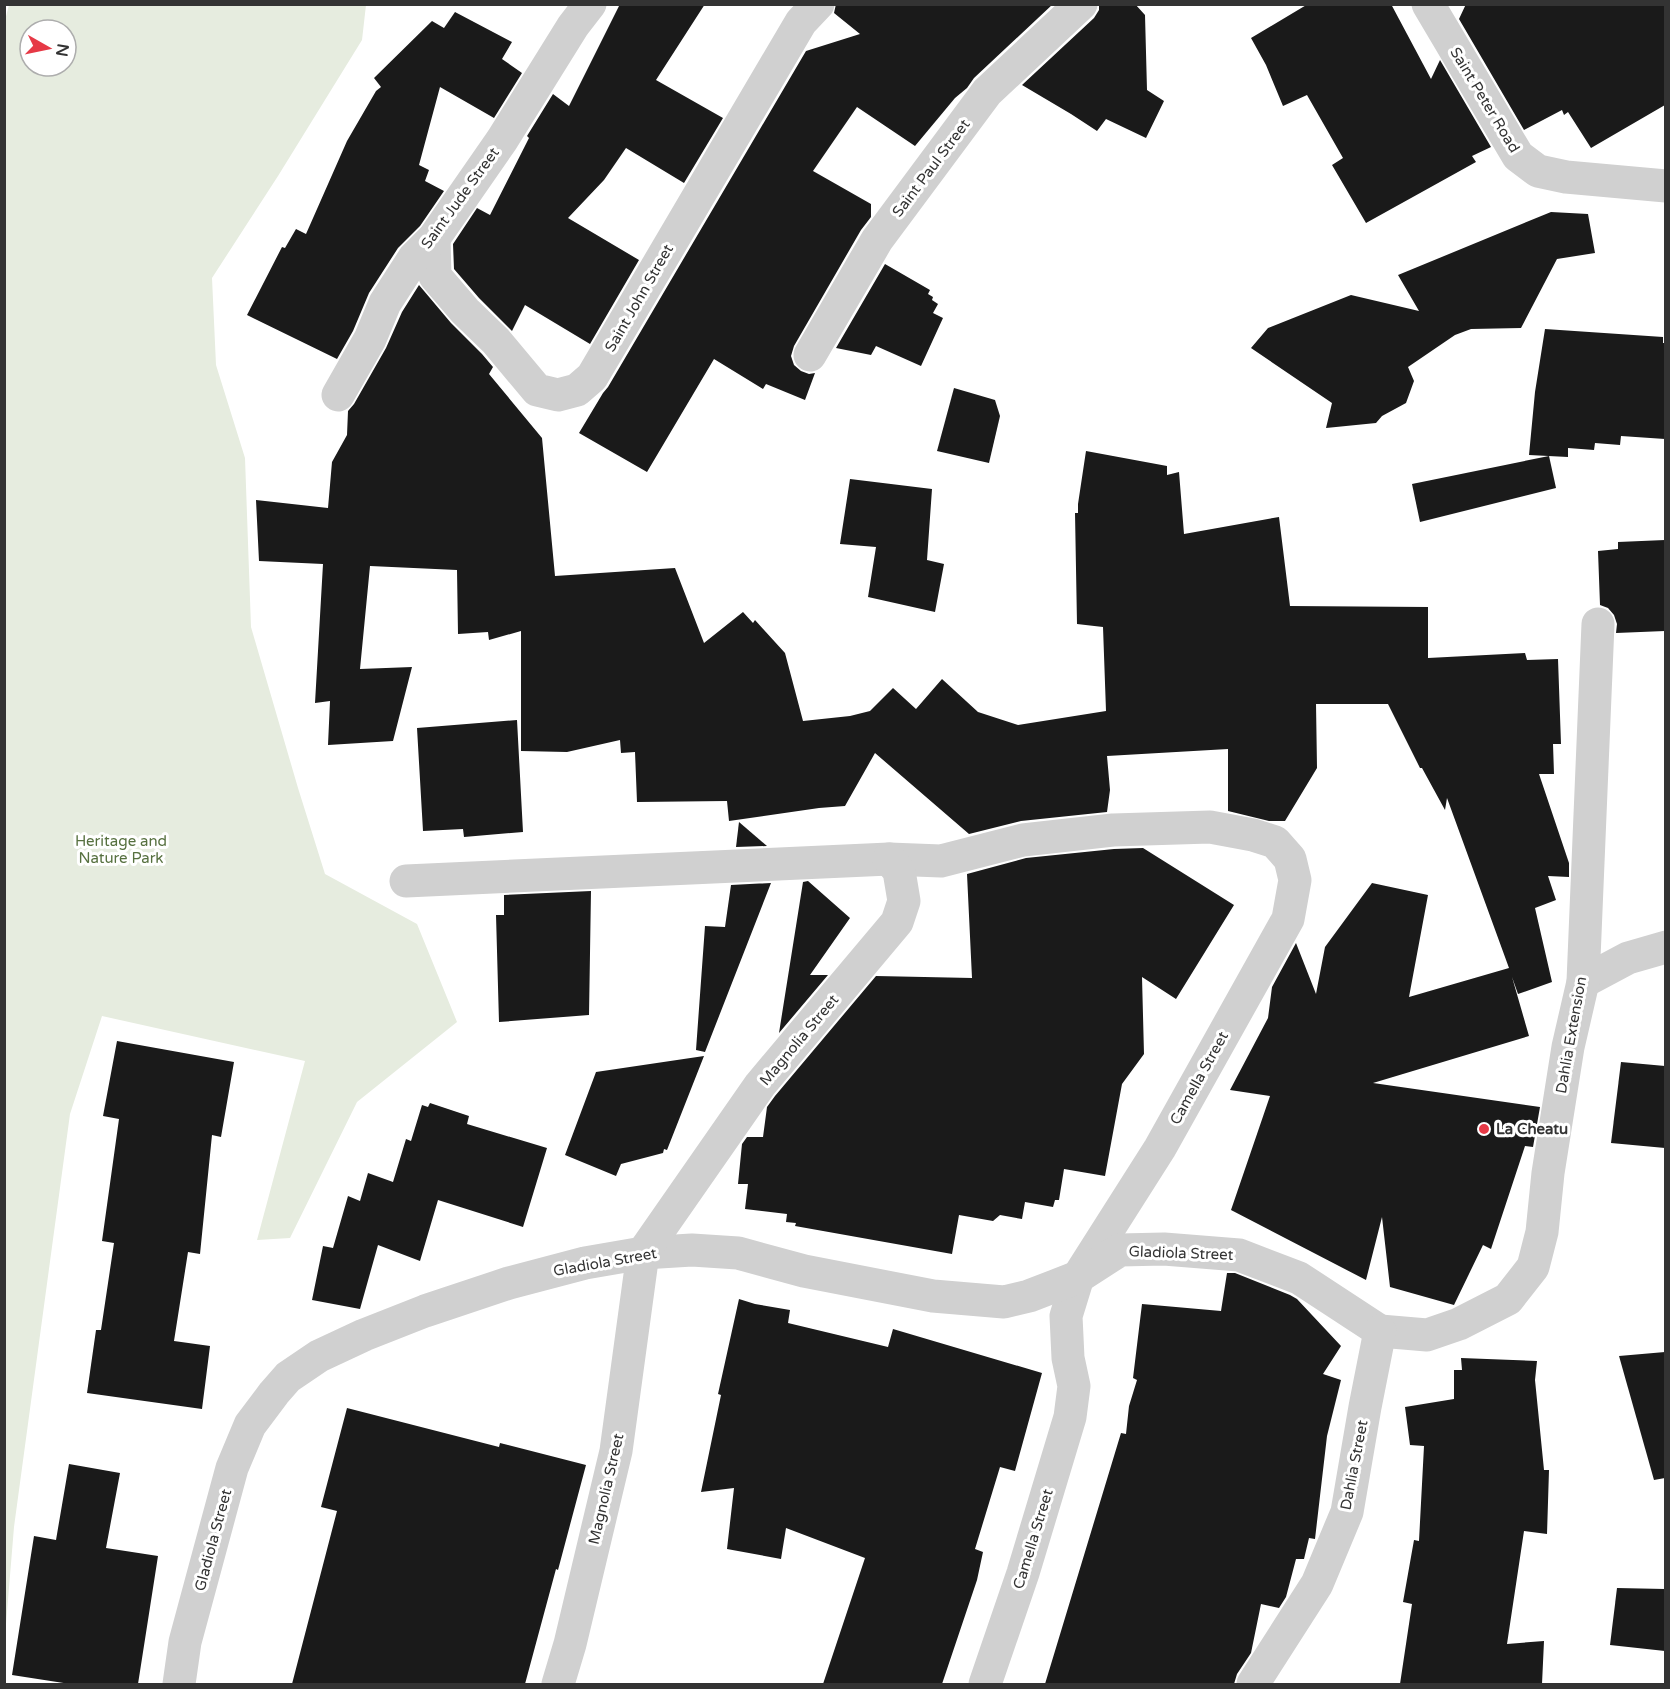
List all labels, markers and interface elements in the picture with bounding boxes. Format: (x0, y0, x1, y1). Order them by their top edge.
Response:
north arrow (18, 18, 78, 78)
text: N (51, 42, 73, 58)
street label: Saint Peter Road (1446, 44, 1524, 156)
street label: Saint Paul Street (888, 115, 974, 220)
street label: Saint Jude Street (417, 144, 503, 252)
street label: Saint John Street (601, 241, 677, 355)
park label: Heritage and Nature Park (75, 832, 167, 867)
street label: Dahlia Extension (1552, 975, 1590, 1095)
street label: Magnolia Street (756, 991, 842, 1089)
street label: Camella Street (1166, 1028, 1232, 1128)
place label: La Cheatu (1496, 1120, 1568, 1138)
marker: La Cheatu (1477, 1122, 1491, 1136)
street label: Gladiola Street (1128, 1242, 1234, 1264)
street label: Gladiola Street (552, 1244, 658, 1280)
street label: Dahlia Street (1336, 1418, 1372, 1512)
street label: Magnolia Street (584, 1432, 628, 1546)
street label: Camella Street (1009, 1486, 1057, 1591)
street label: Gladiola Street (191, 1487, 235, 1593)

